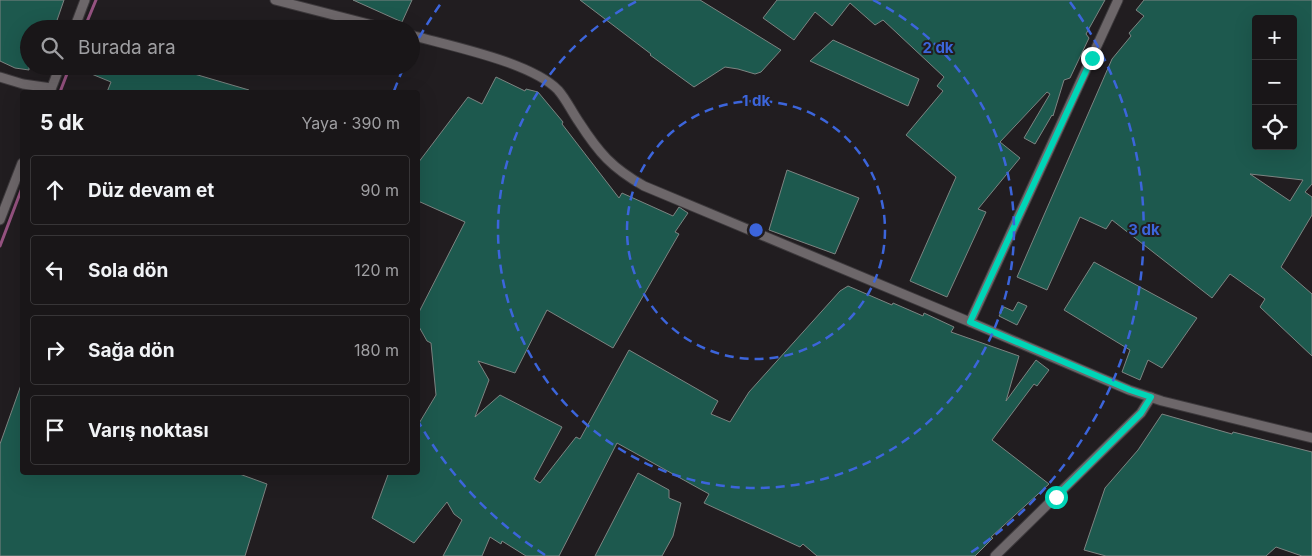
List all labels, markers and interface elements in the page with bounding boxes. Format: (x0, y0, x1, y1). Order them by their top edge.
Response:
map controls (1252, 15, 1297, 150)
button: + (1252, 15, 1297, 60)
search box (20, 20, 420, 75)
icon: search (38, 34, 66, 62)
text: Burada ara (78, 36, 176, 59)
text: 2 dk (922, 38, 954, 57)
route end (1081, 47, 1104, 70)
button: − (1252, 60, 1297, 105)
text: 1 dk (742, 91, 770, 110)
button: locate (1252, 105, 1297, 150)
text: 5 dk (40, 110, 84, 135)
text: Yaya · 390 m (302, 113, 400, 133)
icon: ahead (41, 176, 69, 204)
text: Düz devam et (88, 179, 214, 202)
text: 90 m (360, 180, 399, 200)
text: 3 dk (1128, 220, 1160, 239)
centre of rings (747, 221, 765, 239)
icon: left (41, 256, 69, 284)
text: Sola dön (88, 259, 168, 282)
text: 120 m (354, 260, 399, 280)
icon: right (41, 336, 69, 364)
text: Sağa dön (88, 339, 174, 362)
text: 180 m (354, 340, 399, 360)
icon: arrive (41, 416, 69, 444)
text: Varış noktası (88, 419, 209, 442)
route start (1045, 486, 1068, 509)

